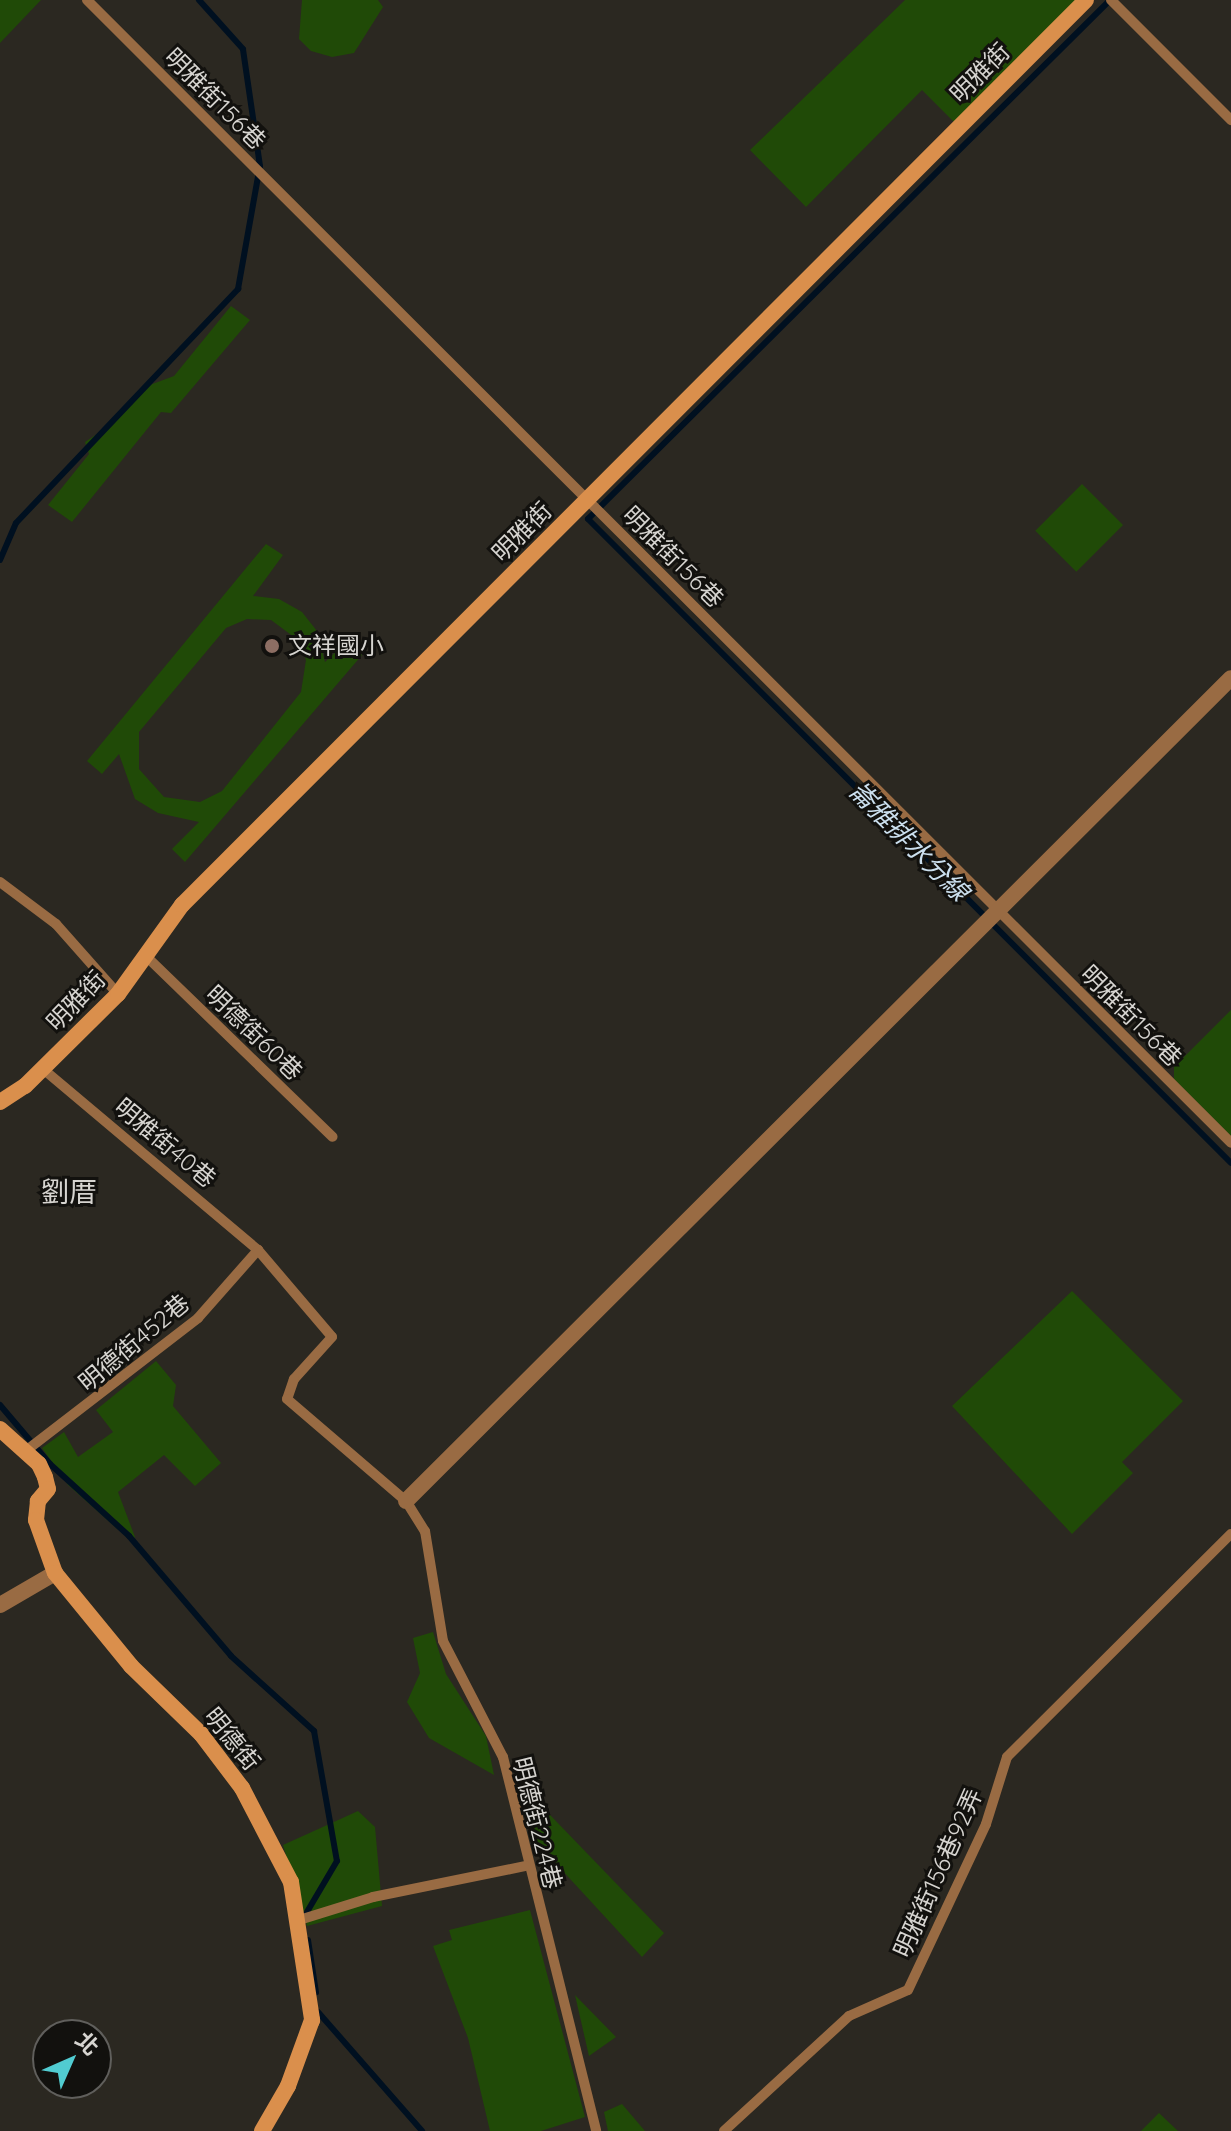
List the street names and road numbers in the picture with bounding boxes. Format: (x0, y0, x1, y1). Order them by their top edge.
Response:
street label: 明雅街 (944, 37, 1016, 109)
street label: 明雅街156巷 (159, 43, 271, 155)
street label: 明雅街 (486, 496, 558, 568)
street label: 明雅街156巷 (617, 501, 729, 613)
street label: 明雅街156巷 (1075, 960, 1187, 1072)
street label: 明雅街 (41, 965, 111, 1037)
street label: 明德街60巷 (200, 980, 308, 1086)
street label: 明雅街40巷 (109, 1092, 221, 1194)
street label: 明德街452巷 (73, 1289, 195, 1397)
street label: 明德街 (198, 1702, 266, 1776)
street label: 明德街224巷 (507, 1754, 567, 1892)
street label: 明雅街156巷92弄 (888, 1784, 988, 1962)

